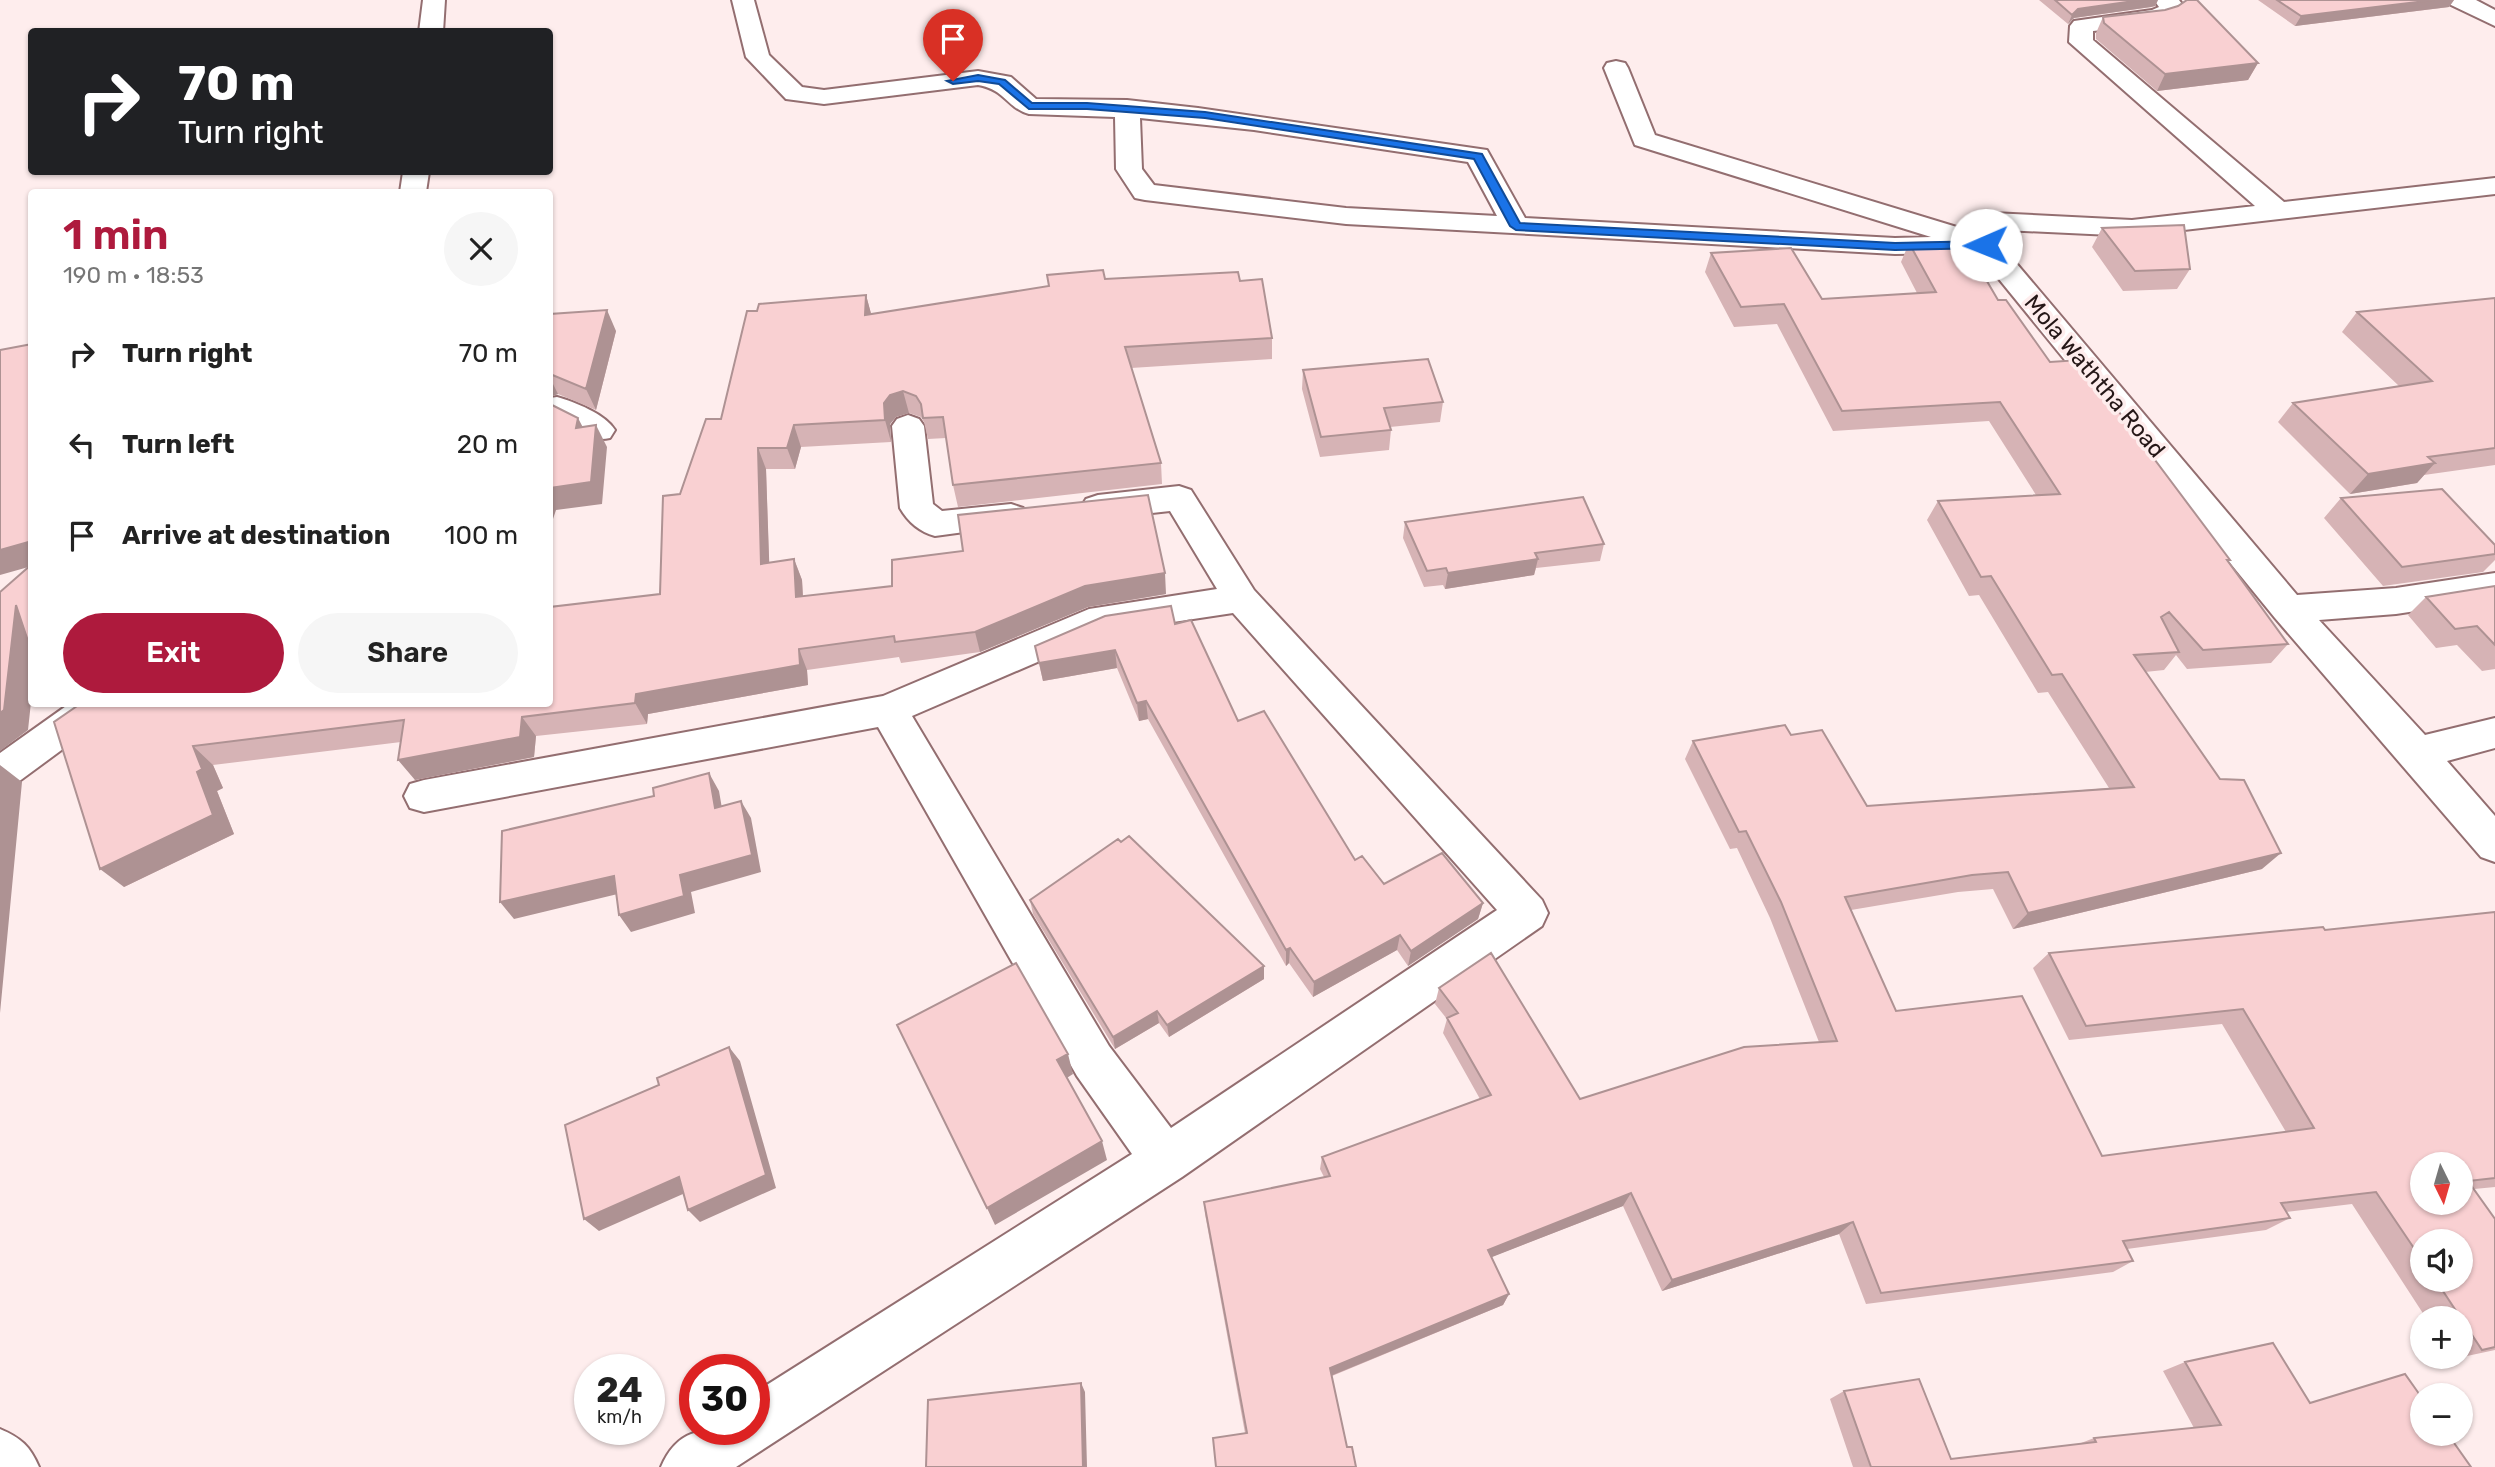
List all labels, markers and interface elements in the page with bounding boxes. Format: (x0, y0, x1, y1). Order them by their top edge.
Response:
pin (923, 9, 983, 81)
icon: arrive (934, 20, 972, 58)
text: 70 m (178, 54, 295, 112)
icon: right (63, 56, 154, 147)
text: Turn right (178, 113, 323, 151)
position arrow (1949, 208, 2023, 282)
text: 1 min (63, 210, 169, 260)
button: close (444, 212, 518, 286)
text: 190 m · 18:53 (63, 261, 204, 289)
street label: Mola Waththa Road (2019, 289, 2171, 463)
icon: right (63, 335, 101, 373)
text: Turn right (122, 338, 252, 369)
text: 70 m (459, 338, 518, 369)
icon: left (63, 426, 101, 464)
text: Turn left (122, 429, 234, 460)
text: 20 m (457, 429, 518, 460)
icon: arrive (63, 517, 101, 555)
text: Arrive at destination (122, 520, 390, 551)
text: 100 m (444, 520, 518, 551)
button: Exit (63, 613, 284, 693)
button: Share (298, 613, 518, 693)
north arrow (2410, 1152, 2473, 1214)
map controls (2410, 1152, 2473, 1446)
button: sound (2410, 1229, 2473, 1292)
button: + (2410, 1306, 2473, 1369)
speed limit sign: 30 (679, 1354, 770, 1445)
text: 24 (596, 1369, 643, 1411)
button: − (2410, 1383, 2473, 1446)
text: km/h (597, 1406, 642, 1428)

